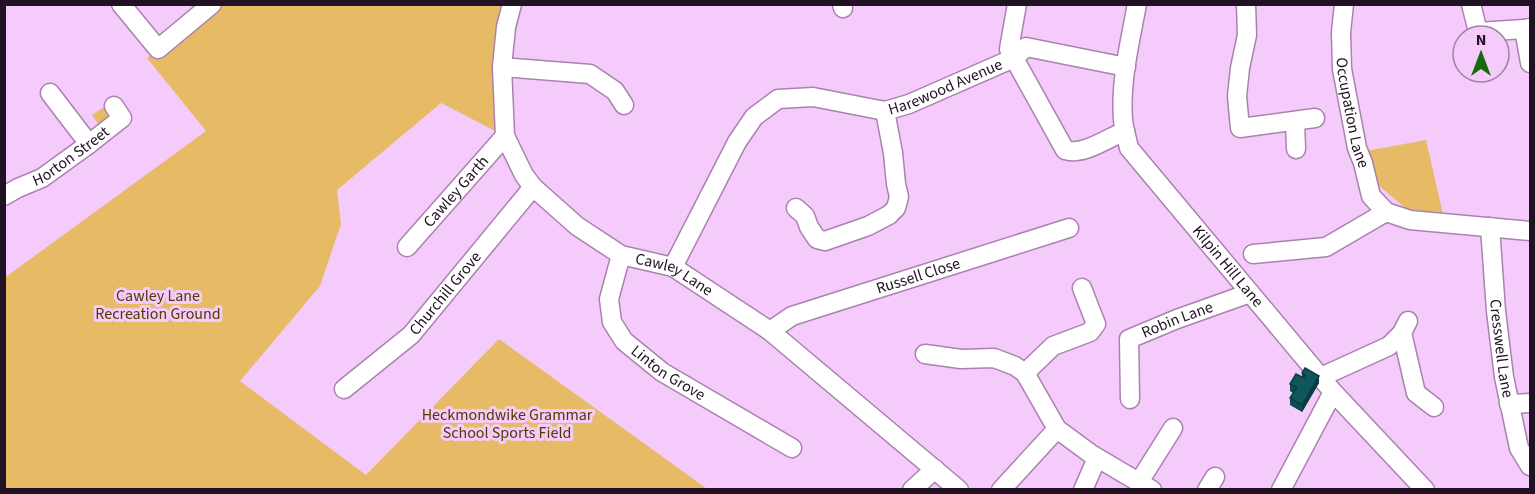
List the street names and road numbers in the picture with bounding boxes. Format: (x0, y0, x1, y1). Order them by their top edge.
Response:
street label: Harewood Avenue (886, 53, 1006, 120)
street label: Occupation Lane (1331, 57, 1375, 170)
street label: Horton Street (29, 121, 114, 192)
street label: Cawley Garth (418, 151, 494, 232)
street label: Kilpin Hill Lane (1187, 221, 1269, 312)
street label: Churchill Grove (404, 247, 486, 340)
street label: Cawley Lane (633, 248, 717, 301)
street label: Russell Close (873, 252, 963, 300)
street label: Robin Lane (1138, 296, 1216, 344)
street label: Cresswell Lane (1484, 298, 1519, 400)
street label: Linton Grove (626, 340, 709, 406)

